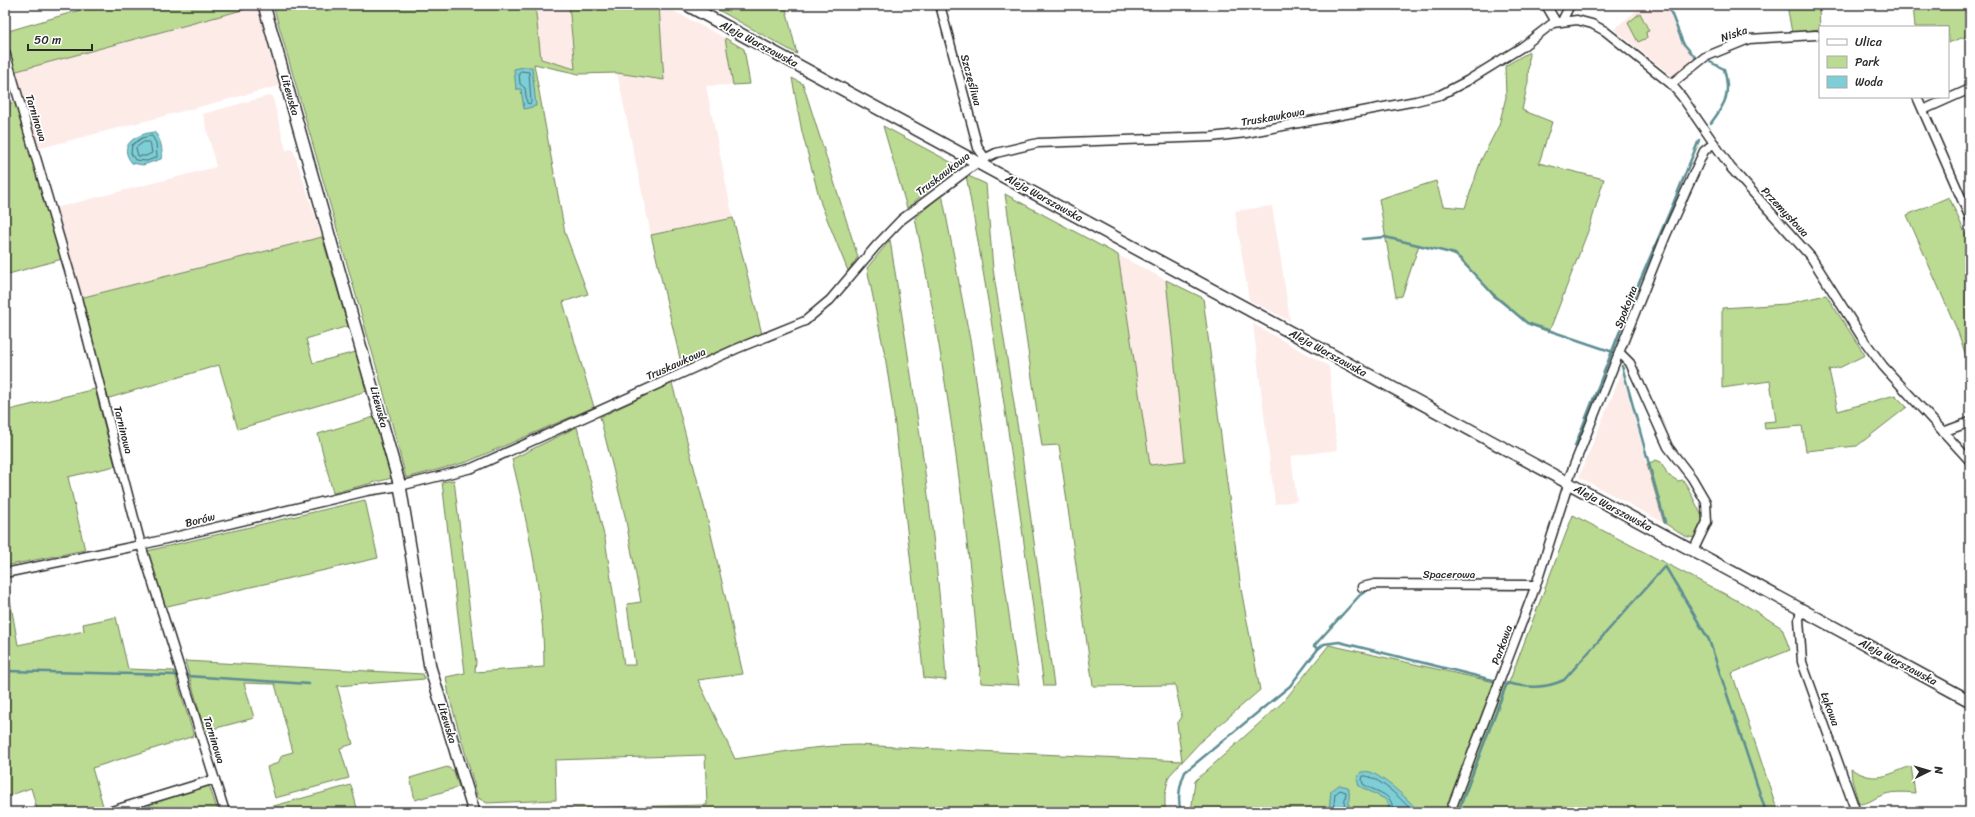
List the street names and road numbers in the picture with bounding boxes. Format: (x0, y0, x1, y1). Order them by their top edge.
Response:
street label: Aleja Warszawska (716, 15, 802, 73)
street label: Niska (1718, 20, 1750, 47)
street label: Szczęśliwa (955, 52, 987, 108)
street label: Litewska (275, 72, 305, 118)
street label: Tarninowa (20, 92, 52, 144)
street label: Truskawkowa (1240, 102, 1307, 132)
street label: Truskawkowa (912, 147, 975, 201)
street label: Aleja Warszawska (1001, 168, 1087, 227)
street label: Przemysłowa (1756, 182, 1814, 242)
street label: Spokojna (1609, 282, 1643, 331)
street label: Aleja Warszawska (1285, 323, 1371, 382)
street label: Truskawkowa (643, 342, 710, 386)
street label: Litewska (364, 384, 394, 430)
street label: Tarninowa (108, 404, 138, 456)
street label: Aleja Warszawska (1570, 479, 1656, 537)
street label: Borów (183, 507, 217, 533)
street label: Spacerowa (1423, 565, 1476, 584)
street label: Parkowa (1486, 622, 1518, 668)
street label: Aleja Warszawska (1855, 633, 1941, 691)
street label: Łąkowa (1815, 689, 1845, 729)
street label: Litewska (432, 700, 462, 746)
street label: Tarninowa (198, 714, 230, 766)

